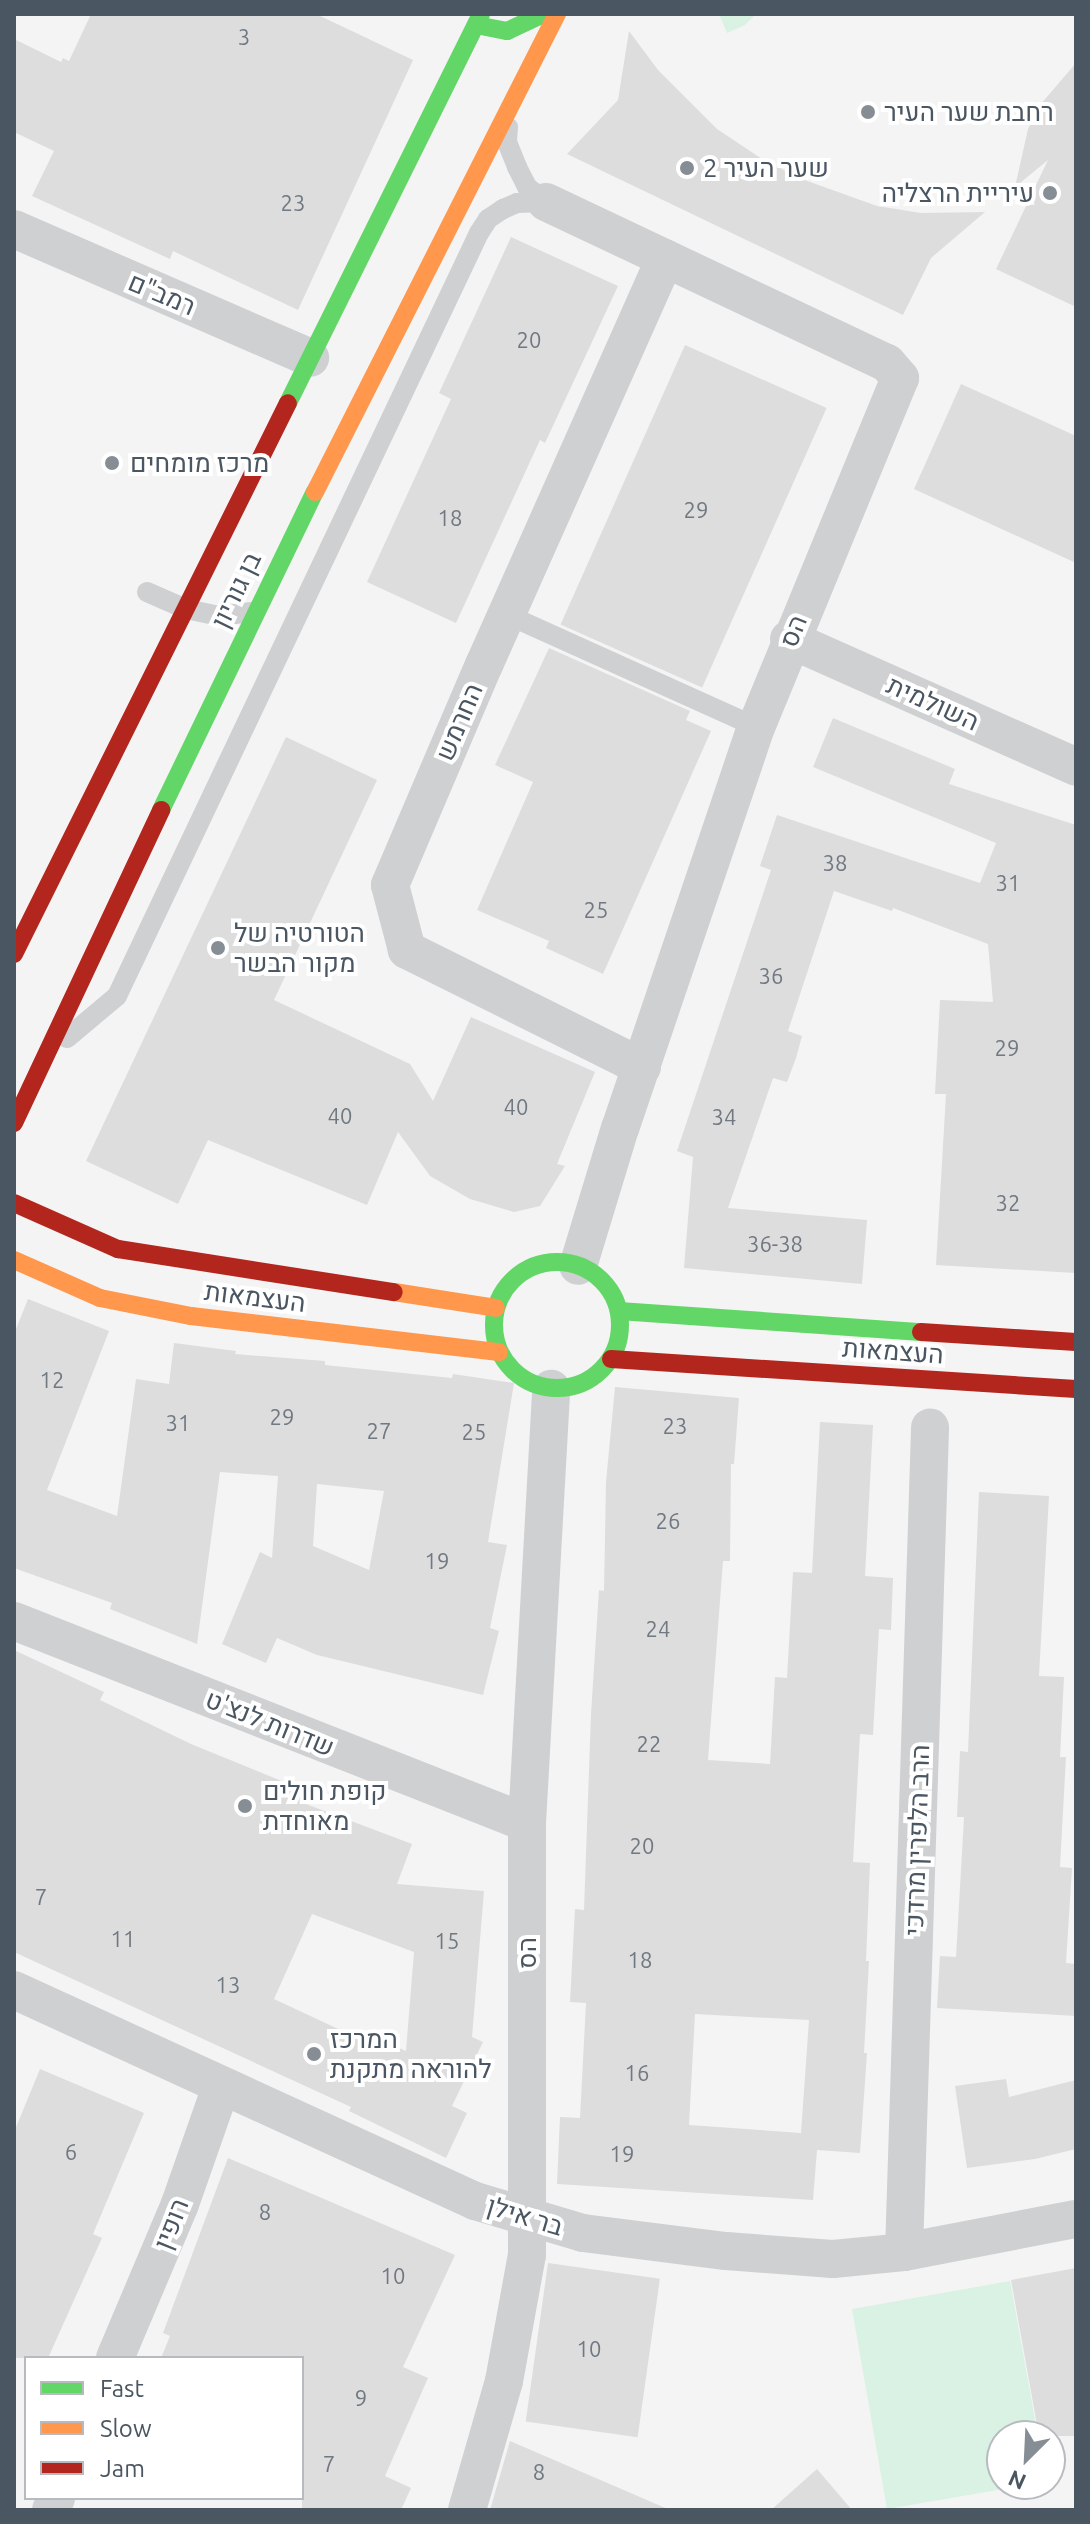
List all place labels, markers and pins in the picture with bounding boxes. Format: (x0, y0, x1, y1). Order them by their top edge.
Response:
place label: רחבת שער העיר (884, 96, 1054, 128)
marker: רחבת שער העיר (859, 103, 877, 121)
place label: שער העיר 2 (703, 152, 829, 184)
marker: שער העיר 2 (678, 159, 696, 177)
place label: עיריית הרצליה (882, 177, 1034, 209)
marker: עיריית הרצליה (1041, 184, 1059, 202)
place label: מרכז מומחים (130, 447, 269, 479)
marker: מרכז מומחים (101, 452, 123, 474)
place label: הטורטיה של מקור הבשר (234, 917, 365, 978)
marker: הטורטיה של מקור הבשר (209, 939, 227, 957)
place label: קופת חולים מאוחדת (263, 1775, 386, 1836)
marker: קופת חולים מאוחדת (234, 1795, 256, 1817)
place label: המרכז להוראה מתקנת (330, 2023, 492, 2084)
marker: המרכז להוראה מתקנת (305, 2045, 323, 2063)

